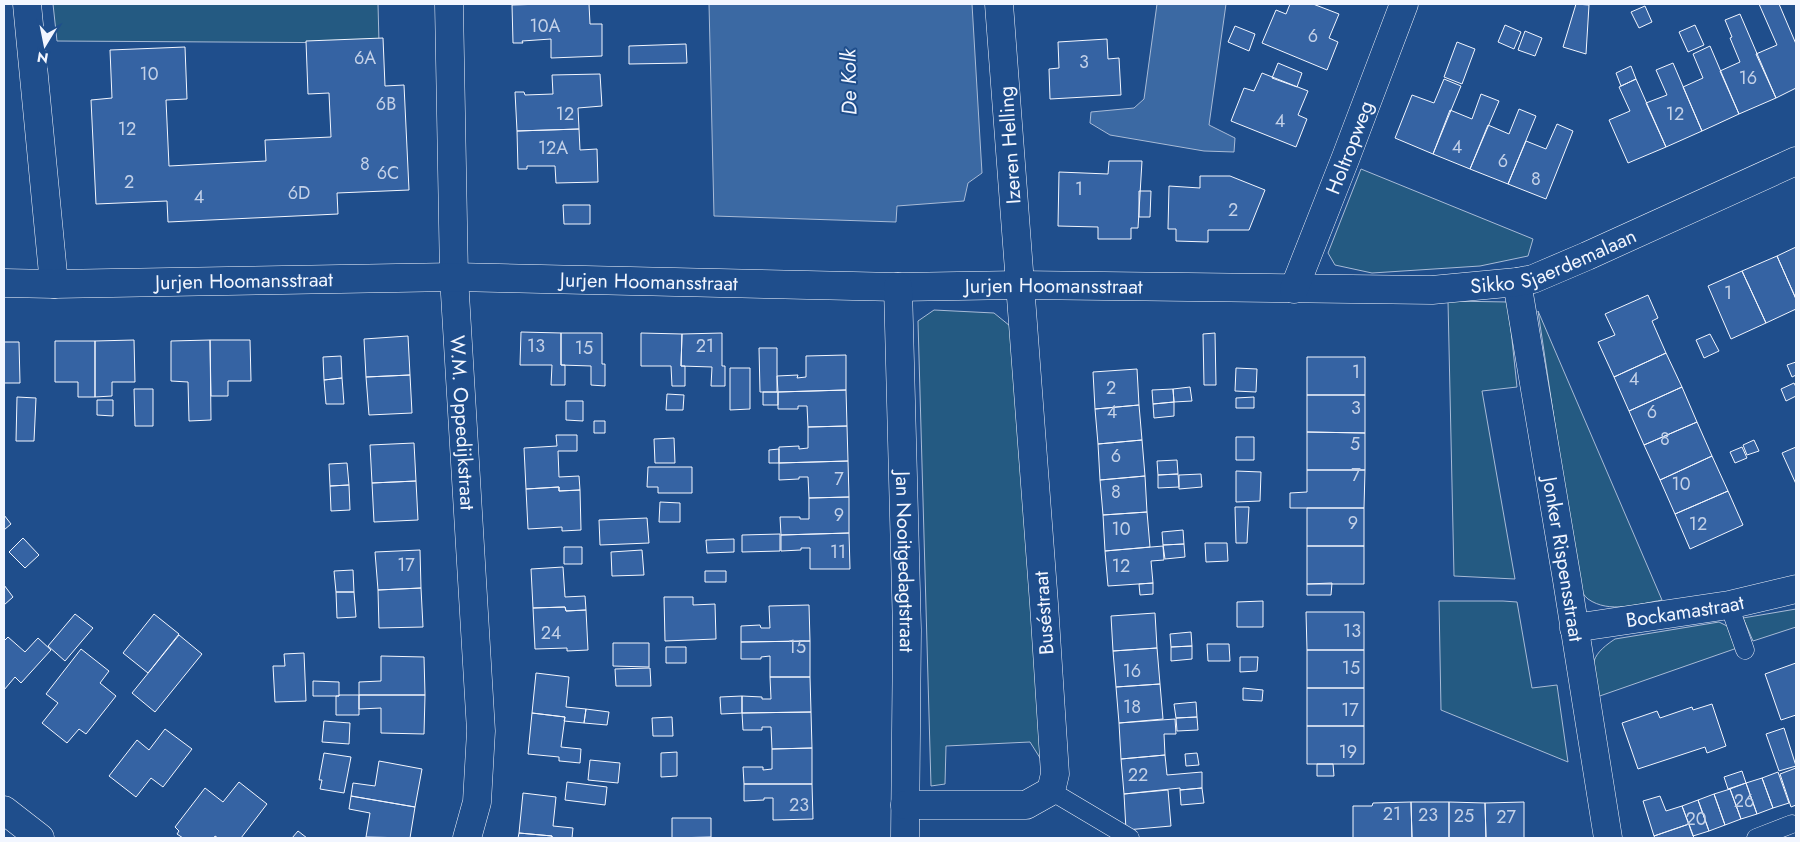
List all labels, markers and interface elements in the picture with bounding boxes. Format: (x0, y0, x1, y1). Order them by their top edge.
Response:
house number: 10A (530, 13, 561, 39)
north arrow (20, 20, 70, 70)
house number: 6 (1308, 23, 1318, 49)
house number: 6A (354, 45, 376, 71)
text: N (36, 47, 50, 69)
water label: De Kolk (833, 48, 865, 115)
house number: 3 (1079, 49, 1089, 75)
house number: 10 (140, 61, 159, 87)
house number: 16 (1739, 65, 1757, 91)
street label: Izeren Helling (991, 85, 1029, 205)
house number: 6B (376, 91, 396, 117)
street label: Holtropweg (1318, 96, 1381, 199)
house number: 12 (556, 101, 574, 127)
house number: 12 (1666, 101, 1684, 127)
house number: 4 (1275, 108, 1285, 134)
house number: 12 (118, 116, 136, 142)
house number: 4 (1452, 134, 1462, 160)
house number: 12A (538, 135, 568, 161)
house number: 6 (1498, 148, 1508, 174)
house number: 8 (360, 151, 370, 177)
house number: 6C (377, 160, 399, 186)
house number: 8 (1531, 166, 1541, 192)
house number: 2 (124, 169, 134, 195)
house number: 1 (1075, 176, 1083, 202)
house number: 6D (288, 180, 310, 206)
house number: 4 (194, 184, 204, 210)
house number: 2 (1228, 197, 1238, 223)
street label: Sikko Sjaerdemalaan (1469, 221, 1641, 301)
street label: Jurjen Hoomansstraat (152, 265, 333, 297)
street label: Jurjen Hoomansstraat (557, 265, 738, 298)
street label: Jurjen Hoomansstraat (962, 270, 1143, 301)
house number: 1 (1724, 280, 1732, 306)
house number: 13 (527, 333, 545, 359)
house number: 21 (696, 333, 714, 359)
street label: W.M. Oppedijkstraat (443, 334, 482, 511)
house number: 15 (575, 335, 593, 361)
house number: 1 (1352, 359, 1360, 385)
house number: 4 (1629, 366, 1639, 392)
house number: 2 (1106, 375, 1116, 401)
house number: 3 (1351, 395, 1361, 421)
house number: 4 (1107, 399, 1117, 425)
house number: 6 (1647, 399, 1657, 425)
house number: 8 (1660, 426, 1670, 452)
house number: 5 (1350, 431, 1360, 457)
house number: 6 (1111, 443, 1121, 469)
house number: 7 (1351, 462, 1361, 488)
house number: 7 (834, 466, 844, 492)
street label: Jan Nooitgedagtstraat (888, 468, 922, 653)
house number: 10 (1672, 471, 1691, 497)
street label: Jonker Rispensstraat (1535, 472, 1591, 644)
house number: 8 (1111, 479, 1121, 505)
house number: 9 (834, 502, 844, 528)
house number: 9 (1348, 510, 1358, 536)
house number: 12 (1689, 511, 1707, 537)
house number: 10 (1112, 516, 1131, 542)
house number: 11 (830, 539, 846, 565)
house number: 17 (397, 552, 415, 578)
house number: 12 (1112, 553, 1130, 579)
street label: Buséstraat (1027, 570, 1061, 656)
street label: Bockamastraat (1624, 587, 1747, 635)
house number: 13 (1343, 618, 1361, 644)
house number: 24 (541, 620, 561, 646)
house number: 15 (788, 634, 806, 660)
house number: 15 (1342, 655, 1360, 681)
house number: 16 (1123, 658, 1141, 684)
house number: 18 (1123, 694, 1141, 720)
house number: 17 (1341, 697, 1359, 723)
house number: 19 (1339, 739, 1357, 765)
house number: 22 (1128, 762, 1148, 788)
house number: 26 (1734, 788, 1754, 814)
house number: 23 (789, 792, 809, 818)
house number: 21 (1383, 801, 1401, 827)
house number: 23 (1418, 802, 1438, 828)
house number: 25 (1454, 803, 1474, 829)
house number: 27 (1496, 804, 1516, 830)
house number: 20 (1685, 806, 1707, 832)

